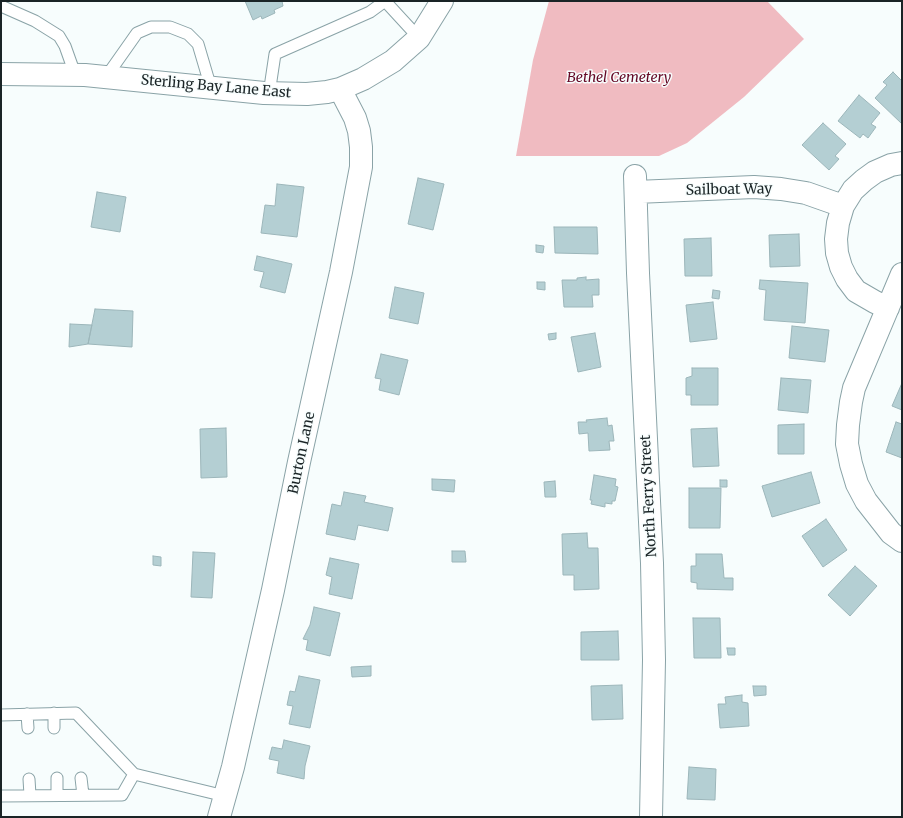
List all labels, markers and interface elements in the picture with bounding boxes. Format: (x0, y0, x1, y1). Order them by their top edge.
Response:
park label: Bethel Cemetery (567, 70, 671, 86)
street label: Sterling Bay Lane East (140, 72, 292, 102)
street label: Sailboat Way (685, 181, 773, 199)
street label: Burton Lane (285, 410, 319, 496)
street label: North Ferry Street (637, 434, 661, 558)

